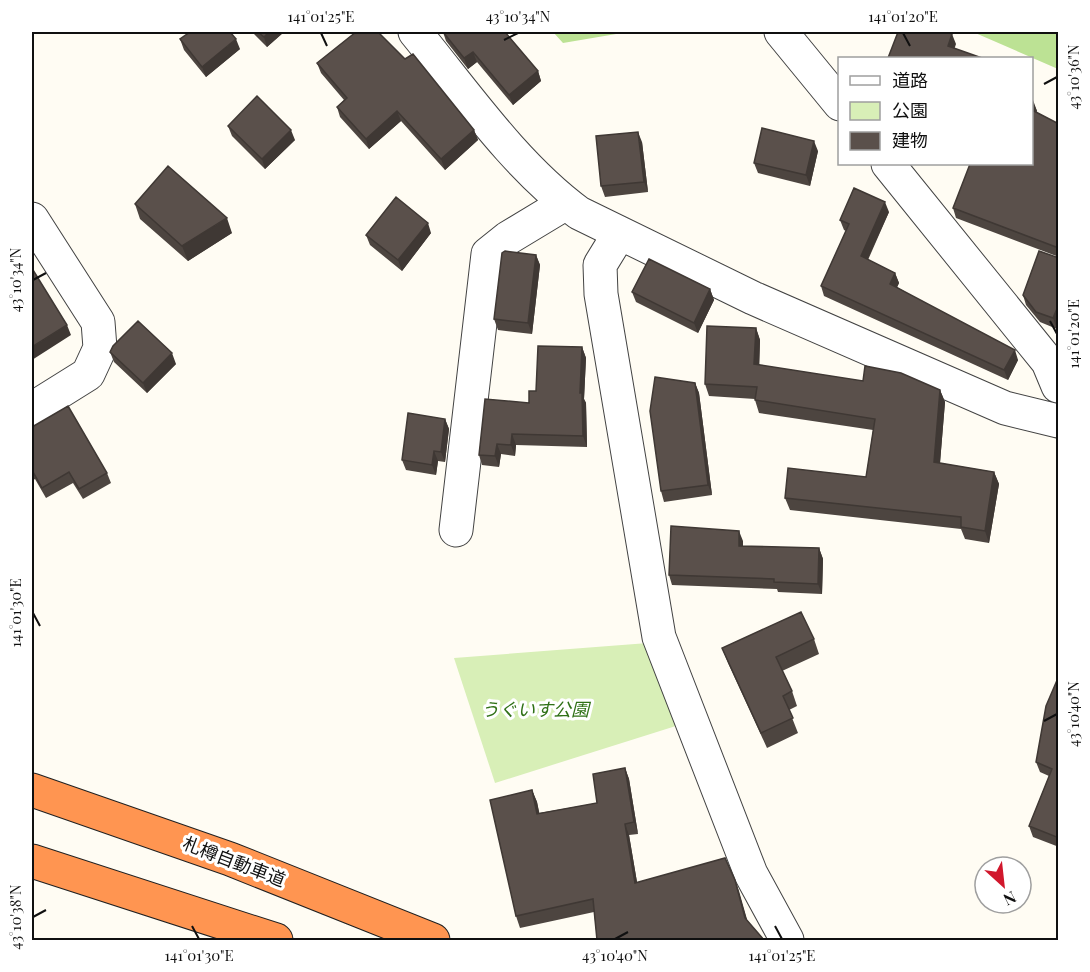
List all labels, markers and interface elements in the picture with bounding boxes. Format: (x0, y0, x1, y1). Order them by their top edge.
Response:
text: 141°01'25"E (287, 6, 355, 26)
text: 43°10'34"N (486, 6, 551, 26)
text: 141°01'20"E (868, 6, 938, 26)
text: 43°10'36"N (1063, 44, 1083, 110)
legend (838, 57, 1033, 165)
text: 道路 (892, 68, 928, 92)
text: 公園 (892, 98, 928, 122)
text: 建物 (892, 128, 928, 152)
text: 43°10'34"N (5, 247, 25, 312)
text: 141°01'20"E (1063, 299, 1083, 369)
text: 141°01'30"E (5, 578, 25, 648)
text: 43°10'40"N (1063, 681, 1083, 747)
park label: うぐいす公園 (481, 697, 592, 721)
street label: 札樽自動車道 (180, 831, 289, 892)
north arrow (973, 855, 1033, 915)
text: 43°10'38"N (5, 884, 25, 950)
text: N (1000, 887, 1020, 911)
text: 141°01'30"E (164, 945, 234, 965)
text: 43°10'40"N (582, 945, 648, 965)
text: 141°01'25"E (748, 945, 816, 965)

